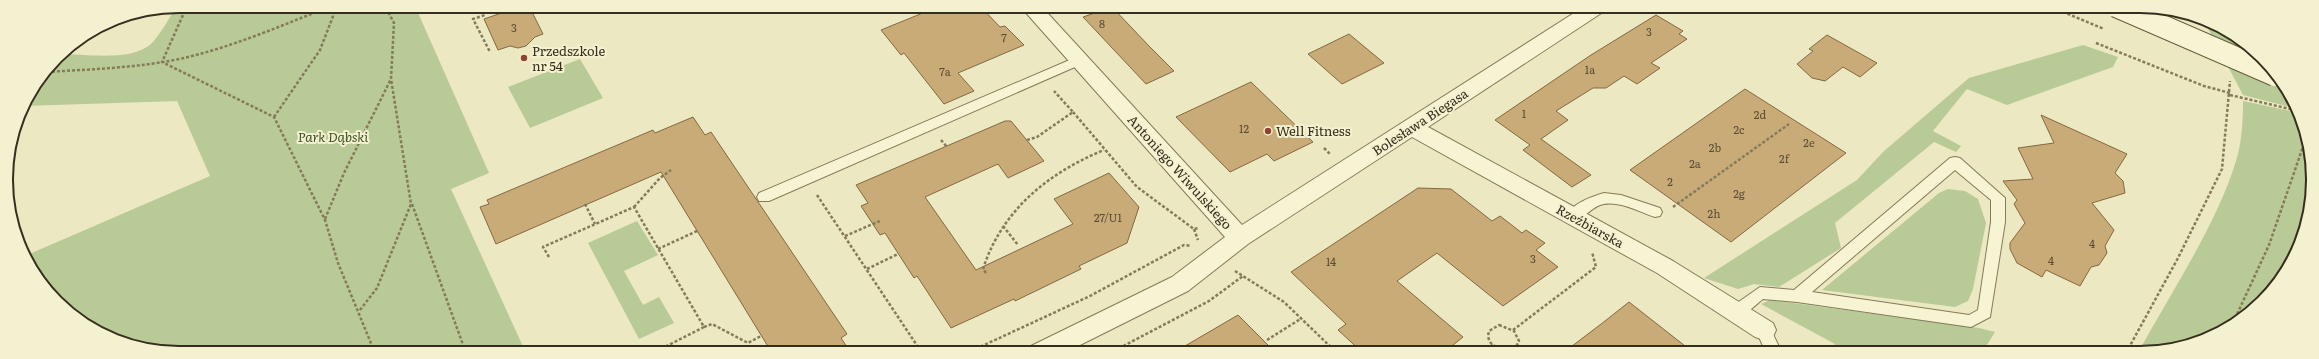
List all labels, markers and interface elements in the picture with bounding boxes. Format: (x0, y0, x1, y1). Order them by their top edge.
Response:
house number: 8 (1099, 15, 1105, 31)
house number: 3 (511, 19, 517, 35)
house number: 3 (1646, 23, 1652, 39)
house number: 7 (1001, 29, 1007, 45)
place label: Przedszkole nr 54 (532, 41, 606, 75)
marker: Przedszkole nr 54 (519, 53, 529, 63)
house number: 1a (1585, 61, 1595, 77)
house number: 7a (939, 63, 951, 79)
street label: Bolesława Biegasa (1368, 83, 1471, 160)
house number: 1 (1522, 105, 1527, 121)
house number: 2d (1754, 106, 1766, 122)
street label: Antoniego Wiwulskiego (1124, 110, 1237, 233)
house number: 12 (1239, 120, 1249, 136)
place label: Well Fitness (1276, 121, 1351, 140)
house number: 2c (1733, 121, 1745, 137)
marker: Well Fitness (1263, 126, 1273, 136)
park label: Park Dąbski (298, 127, 368, 146)
house number: 2e (1803, 134, 1815, 150)
house number: 2b (1709, 139, 1721, 155)
house number: 2f (1779, 150, 1790, 166)
house number: 2a (1689, 155, 1701, 171)
house number: 2 (1667, 173, 1673, 189)
house number: 2g (1733, 185, 1746, 201)
street label: Rzeźbiarska (1553, 199, 1628, 252)
house number: 2h (1708, 205, 1720, 221)
house number: 27/U1 (1094, 209, 1123, 225)
house number: 4 (2089, 235, 2095, 251)
house number: 3 (1530, 250, 1536, 266)
house number: 4 (2048, 252, 2054, 268)
house number: 14 (1326, 253, 1336, 269)

